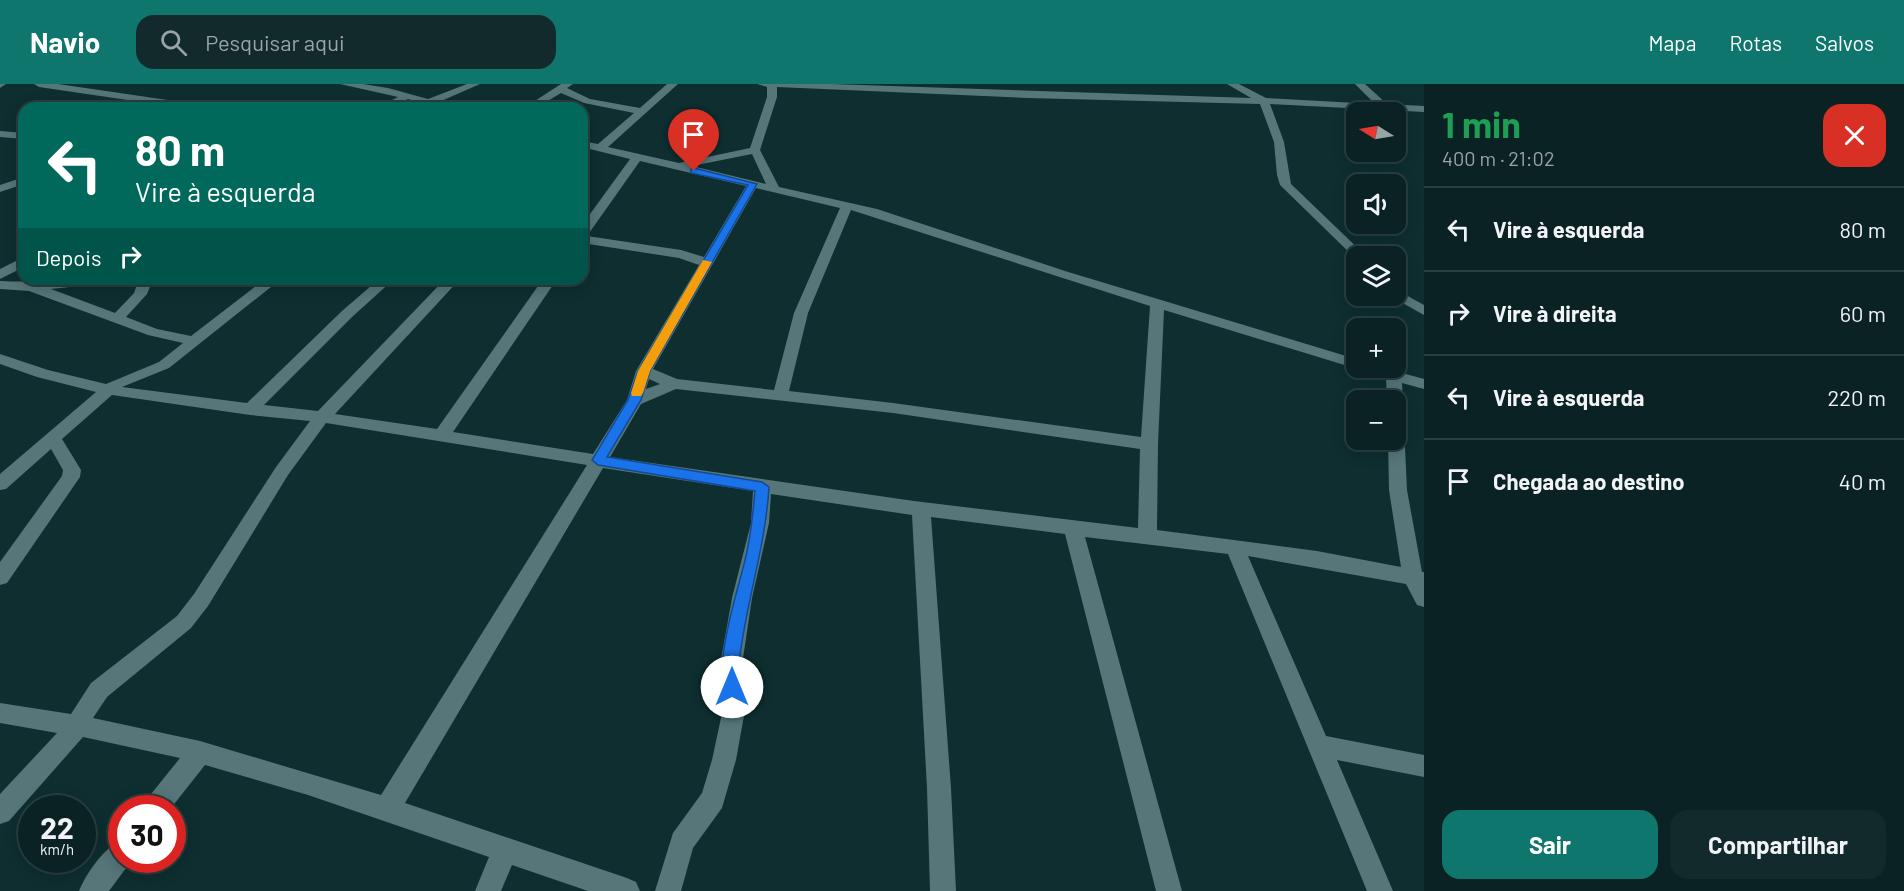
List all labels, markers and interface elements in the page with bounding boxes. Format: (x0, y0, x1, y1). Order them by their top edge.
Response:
search box (136, 15, 556, 69)
text: Navio (30, 25, 100, 59)
icon: search (157, 26, 190, 59)
text: Pesquisar aqui (205, 29, 345, 55)
text: Mapa (1648, 30, 1696, 55)
text: Rotas (1729, 30, 1782, 55)
text: Salvos (1815, 30, 1874, 55)
north arrow (1346, 102, 1406, 162)
map controls (1346, 102, 1406, 450)
text: 1 min (1442, 102, 1521, 145)
button: close (1823, 104, 1886, 167)
pin (668, 109, 719, 171)
icon: arrive (677, 118, 710, 151)
text: 80 m (135, 124, 225, 174)
icon: left (36, 126, 114, 204)
text: 400 m · 21:02 (1442, 146, 1555, 170)
button: sound (1346, 174, 1406, 234)
text: Vire à esquerda (135, 175, 316, 207)
icon: left (1442, 213, 1475, 246)
text: Vire à esquerda (1493, 216, 1644, 242)
text: 80 m (1840, 216, 1886, 242)
icon: right (114, 240, 147, 273)
text: Depois (36, 244, 102, 270)
button: layers (1346, 246, 1406, 306)
icon: right (1442, 297, 1475, 330)
text: Vire à direita (1493, 300, 1617, 326)
text: 60 m (1840, 300, 1886, 326)
button: + (1346, 318, 1406, 378)
icon: left (1442, 381, 1475, 414)
text: Vire à esquerda (1493, 384, 1644, 410)
text: 220 m (1827, 384, 1886, 410)
button: − (1346, 390, 1406, 450)
icon: arrive (1442, 465, 1475, 498)
text: Chegada ao destino (1493, 468, 1684, 494)
text: 40 m (1839, 468, 1886, 494)
position arrow (700, 655, 764, 719)
speed limit sign: 30 (108, 795, 186, 873)
text: 22 (40, 809, 74, 845)
button: Sair (1442, 810, 1658, 879)
button: Compartilhar (1670, 810, 1886, 879)
text: km/h (40, 840, 74, 858)

